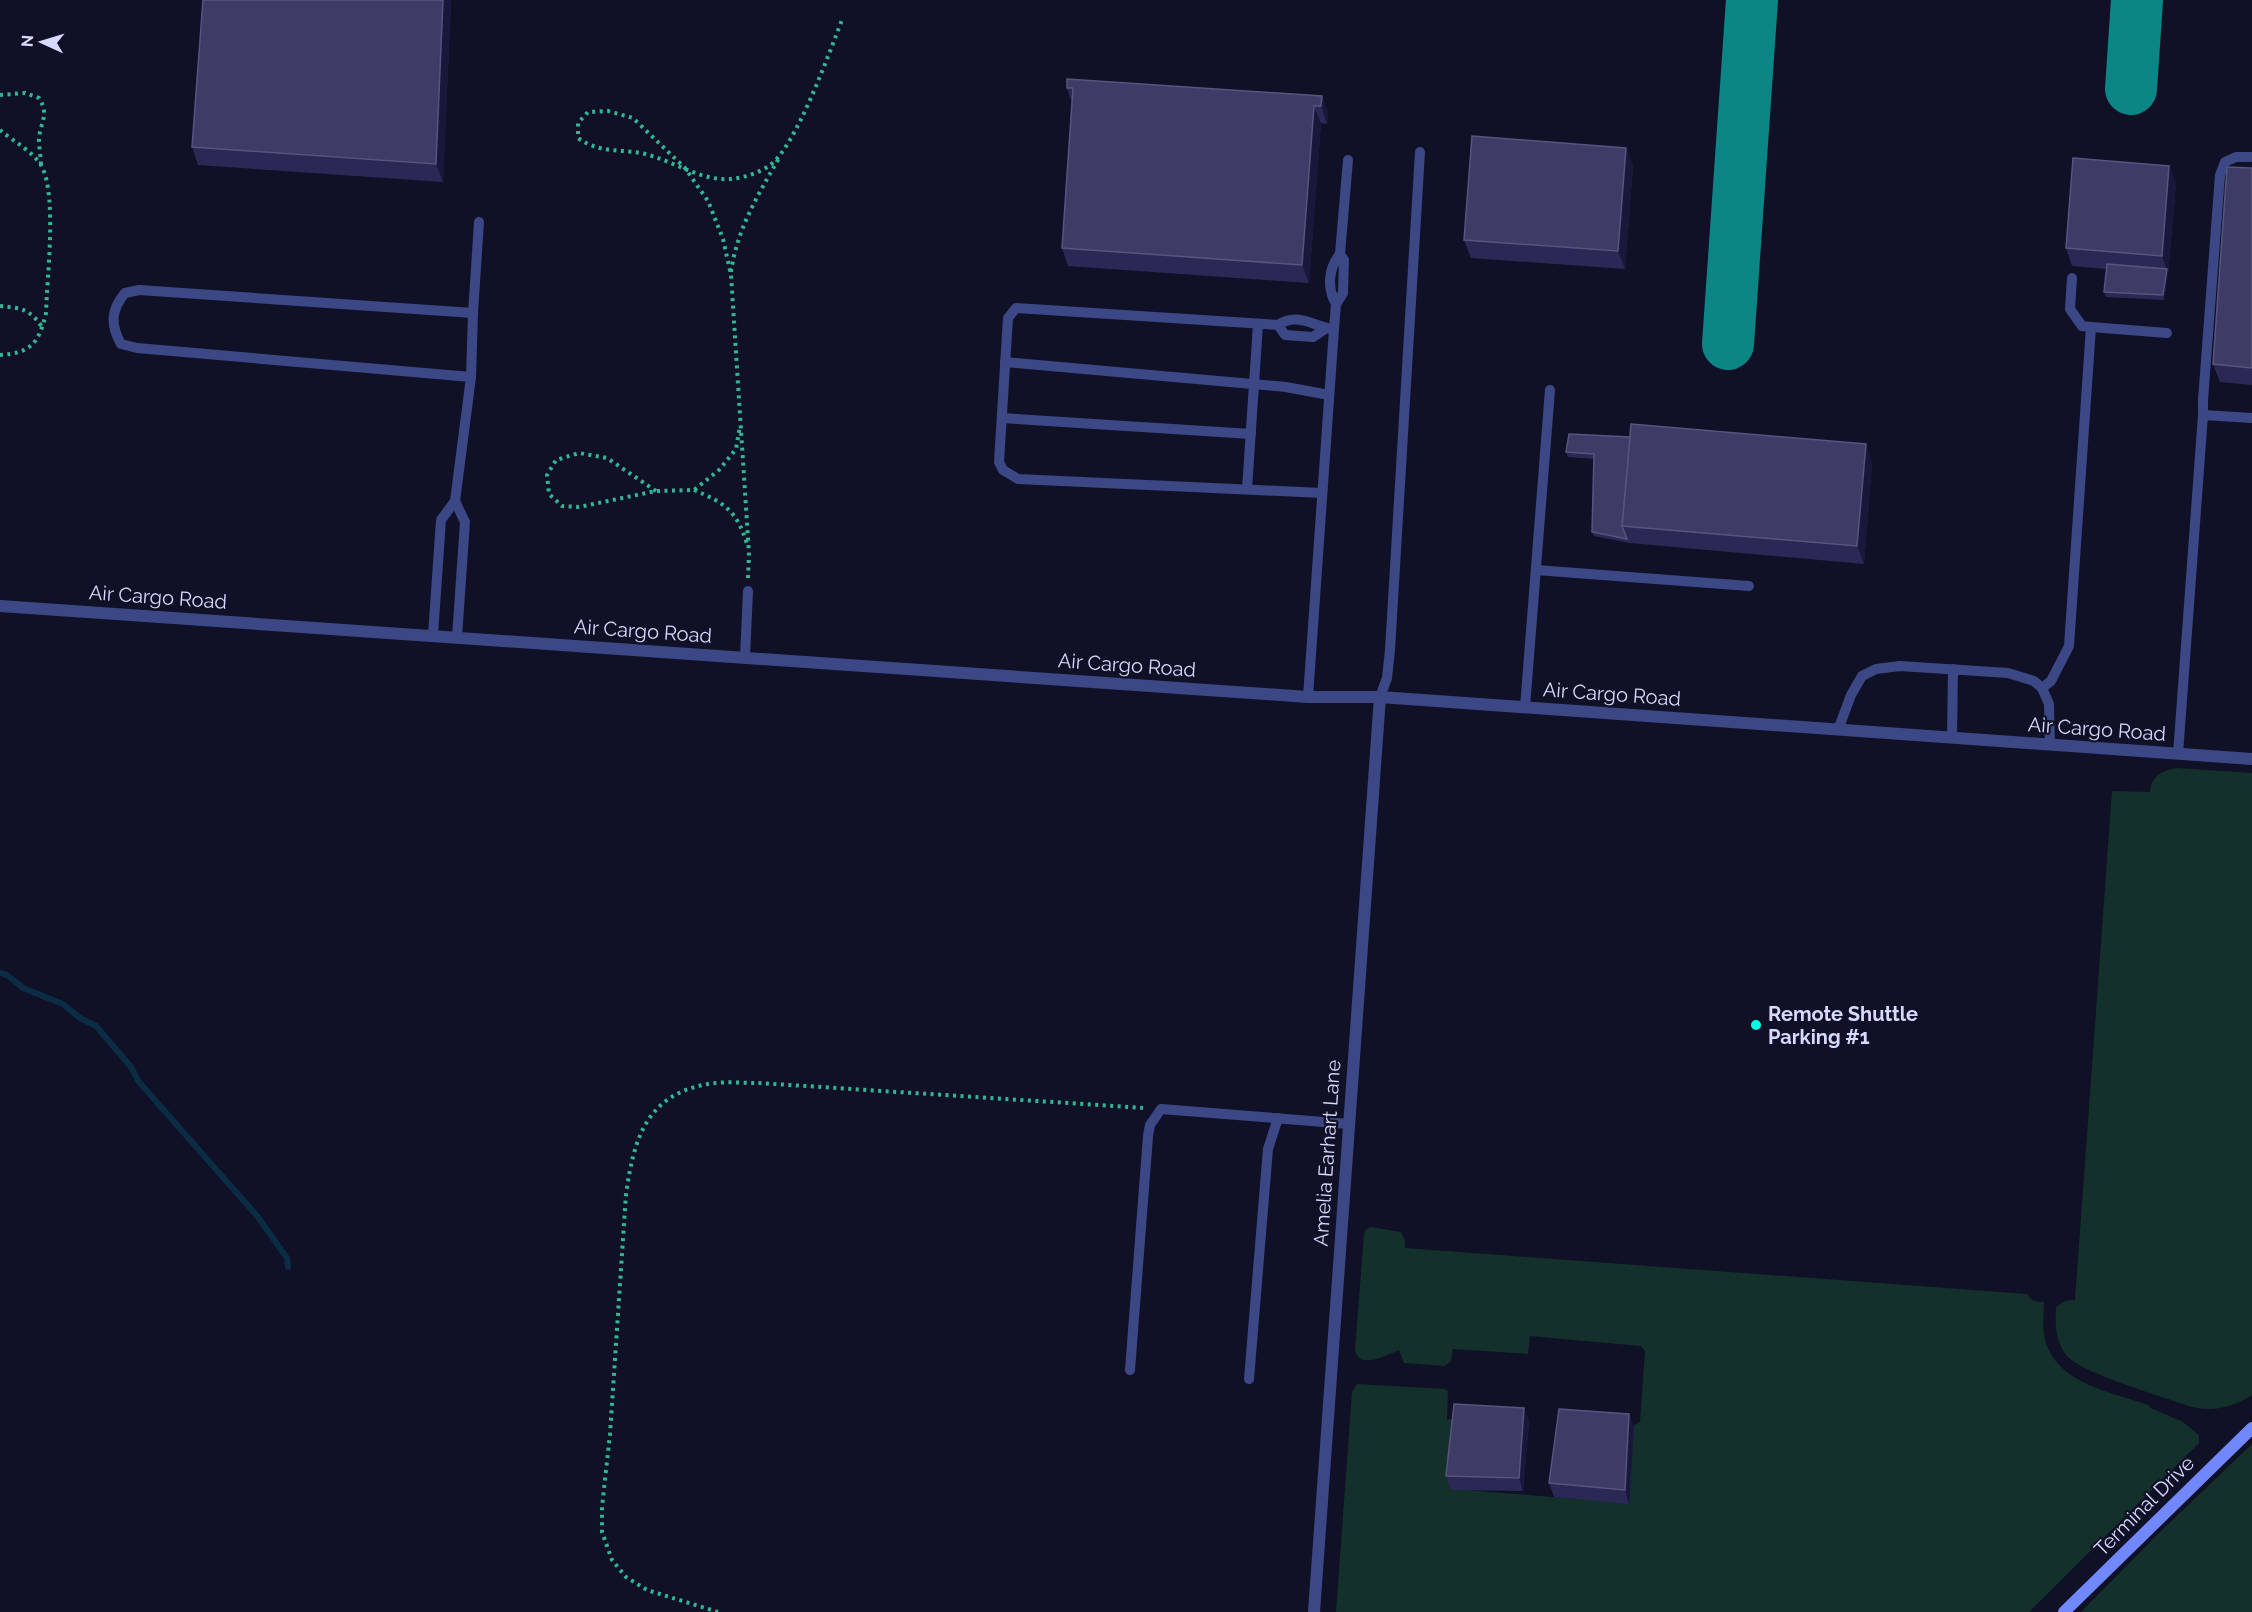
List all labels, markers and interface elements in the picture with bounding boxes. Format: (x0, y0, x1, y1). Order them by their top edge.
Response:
north arrow (12, 12, 72, 72)
text: N (18, 34, 37, 48)
street label: Air Cargo Road (88, 580, 228, 614)
street label: Air Cargo Road (573, 614, 713, 648)
street label: Air Cargo Road (1057, 648, 1197, 682)
street label: Air Cargo Road (1542, 677, 1682, 711)
street label: Air Cargo Road (2027, 712, 2167, 746)
place label: Remote Shuttle Parking #1 (1768, 1002, 1918, 1049)
marker: Remote Shuttle Parking #1 (1749, 1018, 1763, 1032)
street label: Amelia Earhart Lane (1309, 1059, 1346, 1247)
street label: Terminal Drive (2089, 1451, 2199, 1561)

